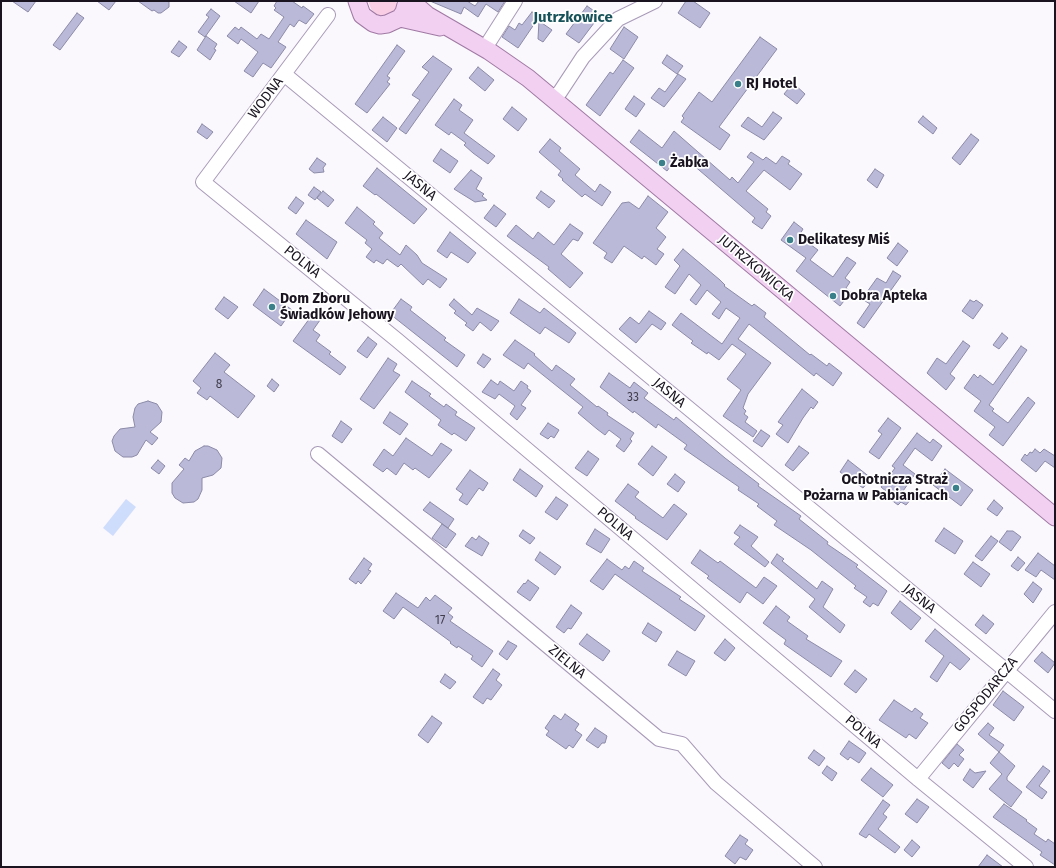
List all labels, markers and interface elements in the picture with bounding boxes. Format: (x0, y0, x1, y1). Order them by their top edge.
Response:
district label: Jutrzkowice (533, 9, 613, 27)
street label: WODNA (245, 74, 287, 122)
place label: RJ Hotel (746, 76, 797, 92)
marker: RJ Hotel (733, 79, 743, 89)
place label: Żabka (670, 155, 709, 171)
marker: Żabka (657, 158, 667, 168)
street label: JASNA (400, 168, 440, 204)
street label: JUTRZKOWICKA (715, 231, 797, 305)
place label: Delikatesy Miś (798, 232, 890, 248)
marker: Delikatesy Miś (785, 235, 795, 245)
street label: POLNA (280, 242, 324, 282)
place label: Dobra Apteka (841, 288, 927, 304)
place label: Dom Zboru Świadków Jehowy (280, 291, 394, 324)
marker: Dobra Apteka (828, 291, 838, 301)
marker: Dom Zboru Świadków Jehowy (267, 302, 277, 312)
street label: JASNA (649, 375, 689, 411)
house number: 8 (216, 378, 222, 392)
house number: 33 (627, 391, 639, 405)
place label: Ochotnicza Straż Pożarna w Pabianicach (803, 472, 948, 504)
marker: Ochotnicza Straż Pożarna w Pabianicach (951, 483, 961, 493)
street label: POLNA (593, 504, 637, 544)
street label: JASNA (899, 581, 939, 617)
house number: 17 (435, 614, 445, 628)
street label: ZIELNA (545, 642, 589, 682)
street label: GOSPODARCZA (950, 654, 1022, 736)
street label: POLNA (841, 712, 885, 752)

